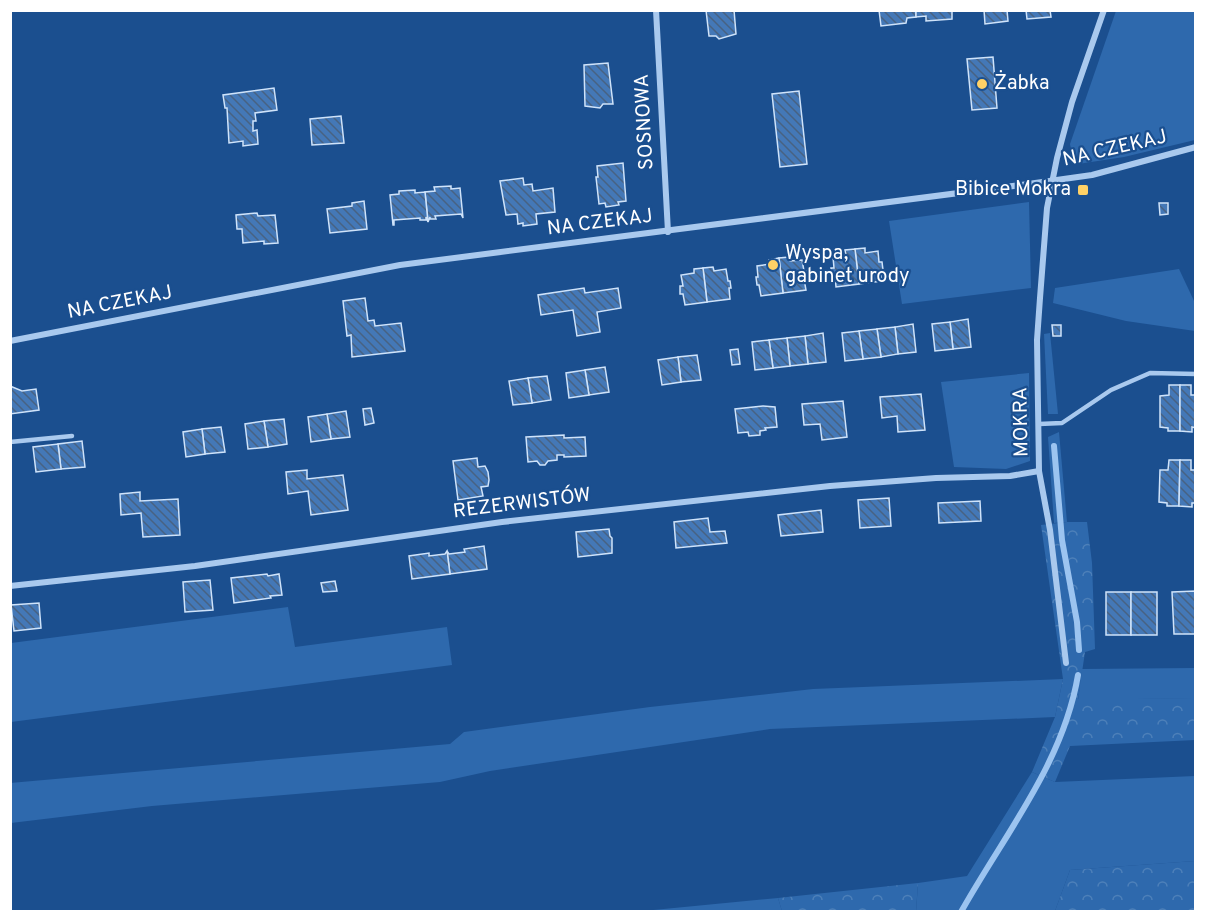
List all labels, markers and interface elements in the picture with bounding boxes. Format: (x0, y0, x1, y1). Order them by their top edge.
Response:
place label: Żabka (994, 70, 1049, 97)
street label: SOSNOWA (630, 73, 660, 171)
marker: Żabka (975, 77, 989, 91)
street label: NA CZEKAJ (1060, 124, 1170, 174)
place label: Bibice Mokra (955, 177, 1071, 203)
marker: Bibice Mokra (1076, 183, 1090, 197)
street label: NA CZEKAJ (546, 204, 654, 242)
place label: Wyspa, gabinet urody (785, 241, 910, 290)
marker: Wyspa, gabinet urody (766, 258, 780, 272)
street label: NA CZEKAJ (65, 280, 175, 326)
street label: MOKRA (1008, 387, 1036, 457)
street label: REZERWISTÓW (451, 481, 592, 525)

